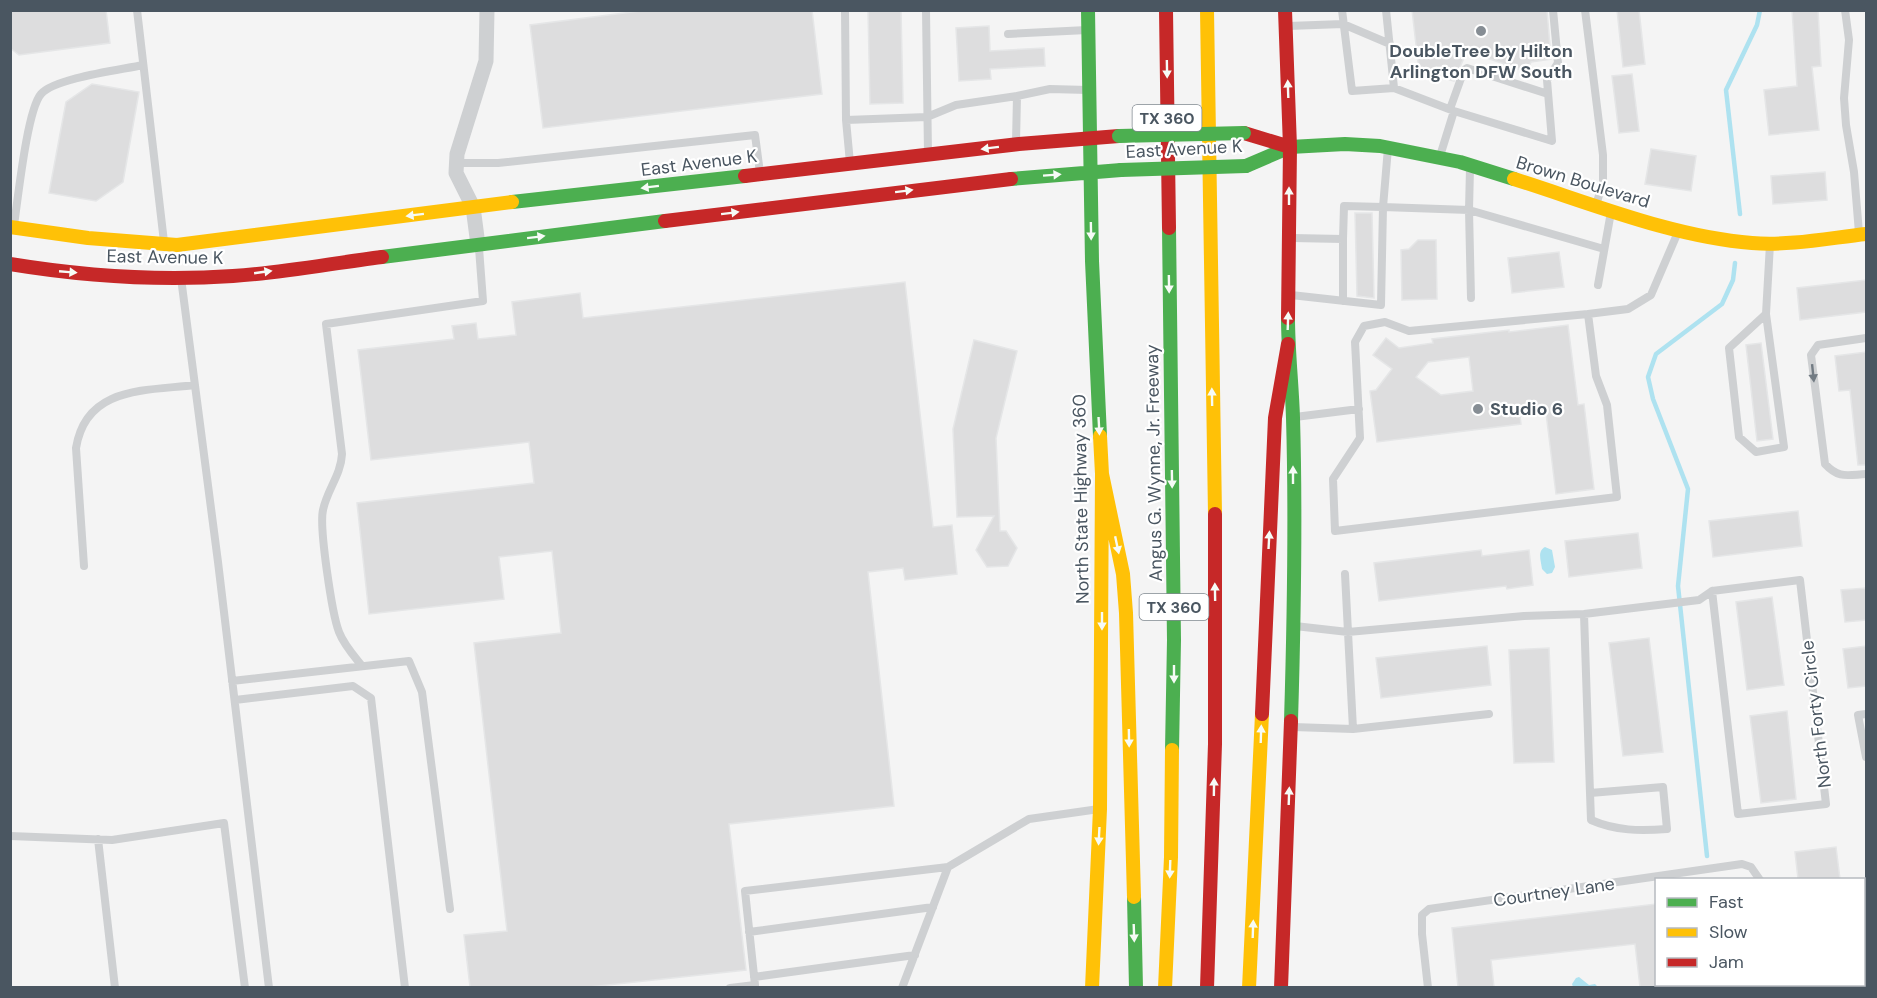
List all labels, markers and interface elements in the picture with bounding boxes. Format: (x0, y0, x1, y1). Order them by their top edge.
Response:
marker: DoubleTree by Hilton Arlington DFW South (1474, 24, 1488, 38)
place label: DoubleTree by Hilton Arlington DFW South (1389, 39, 1573, 84)
one-way arrow (1162, 59, 1171, 78)
one-way arrow (1283, 79, 1292, 98)
road number: TX 360 (1132, 105, 1202, 131)
street label: East Avenue K (1125, 134, 1243, 164)
one-way arrow (980, 143, 999, 153)
street label: East Avenue K (640, 144, 759, 182)
street label: Brown Boulevard (1513, 150, 1653, 214)
one-way arrow (1043, 170, 1062, 180)
one-way arrow (640, 182, 659, 192)
one-way arrow (895, 186, 914, 196)
one-way arrow (1285, 187, 1294, 206)
one-way arrow (720, 208, 739, 217)
one-way arrow (405, 210, 424, 219)
one-way arrow (1086, 221, 1096, 240)
one-way arrow (527, 233, 546, 242)
street label: East Avenue K (106, 244, 224, 270)
one-way arrow (59, 267, 78, 277)
one-way arrow (253, 267, 272, 276)
one-way arrow (1165, 275, 1174, 294)
one-way arrow (1284, 311, 1293, 330)
street label: Angus G. Wynne, Jr. Freeway (1140, 344, 1168, 582)
one-way arrow (1808, 364, 1818, 383)
one-way arrow (1207, 388, 1217, 407)
street label: North State Highway 360 (1067, 394, 1095, 604)
place label: Studio 6 (1490, 397, 1563, 421)
marker: Studio 6 (1471, 402, 1485, 416)
one-way arrow (1095, 416, 1104, 435)
one-way arrow (1288, 466, 1298, 485)
one-way arrow (1167, 470, 1177, 489)
one-way arrow (1265, 530, 1274, 549)
one-way arrow (1113, 535, 1122, 554)
one-way arrow (1210, 583, 1220, 602)
road number: TX 360 (1140, 594, 1208, 620)
one-way arrow (1097, 611, 1107, 630)
street label: North Forty Circle (1795, 639, 1837, 789)
one-way arrow (1169, 664, 1179, 683)
one-way arrow (1256, 725, 1265, 744)
one-way arrow (1124, 728, 1134, 747)
one-way arrow (1209, 778, 1219, 797)
one-way arrow (1284, 787, 1294, 806)
one-way arrow (1095, 827, 1104, 846)
one-way arrow (1166, 859, 1175, 878)
street label: Courtney Lane (1492, 872, 1616, 912)
legend (1655, 878, 1865, 986)
text: Fast (1709, 890, 1744, 914)
one-way arrow (1248, 920, 1257, 939)
text: Slow (1709, 920, 1748, 944)
one-way arrow (1130, 923, 1139, 942)
text: Jam (1709, 950, 1744, 974)

